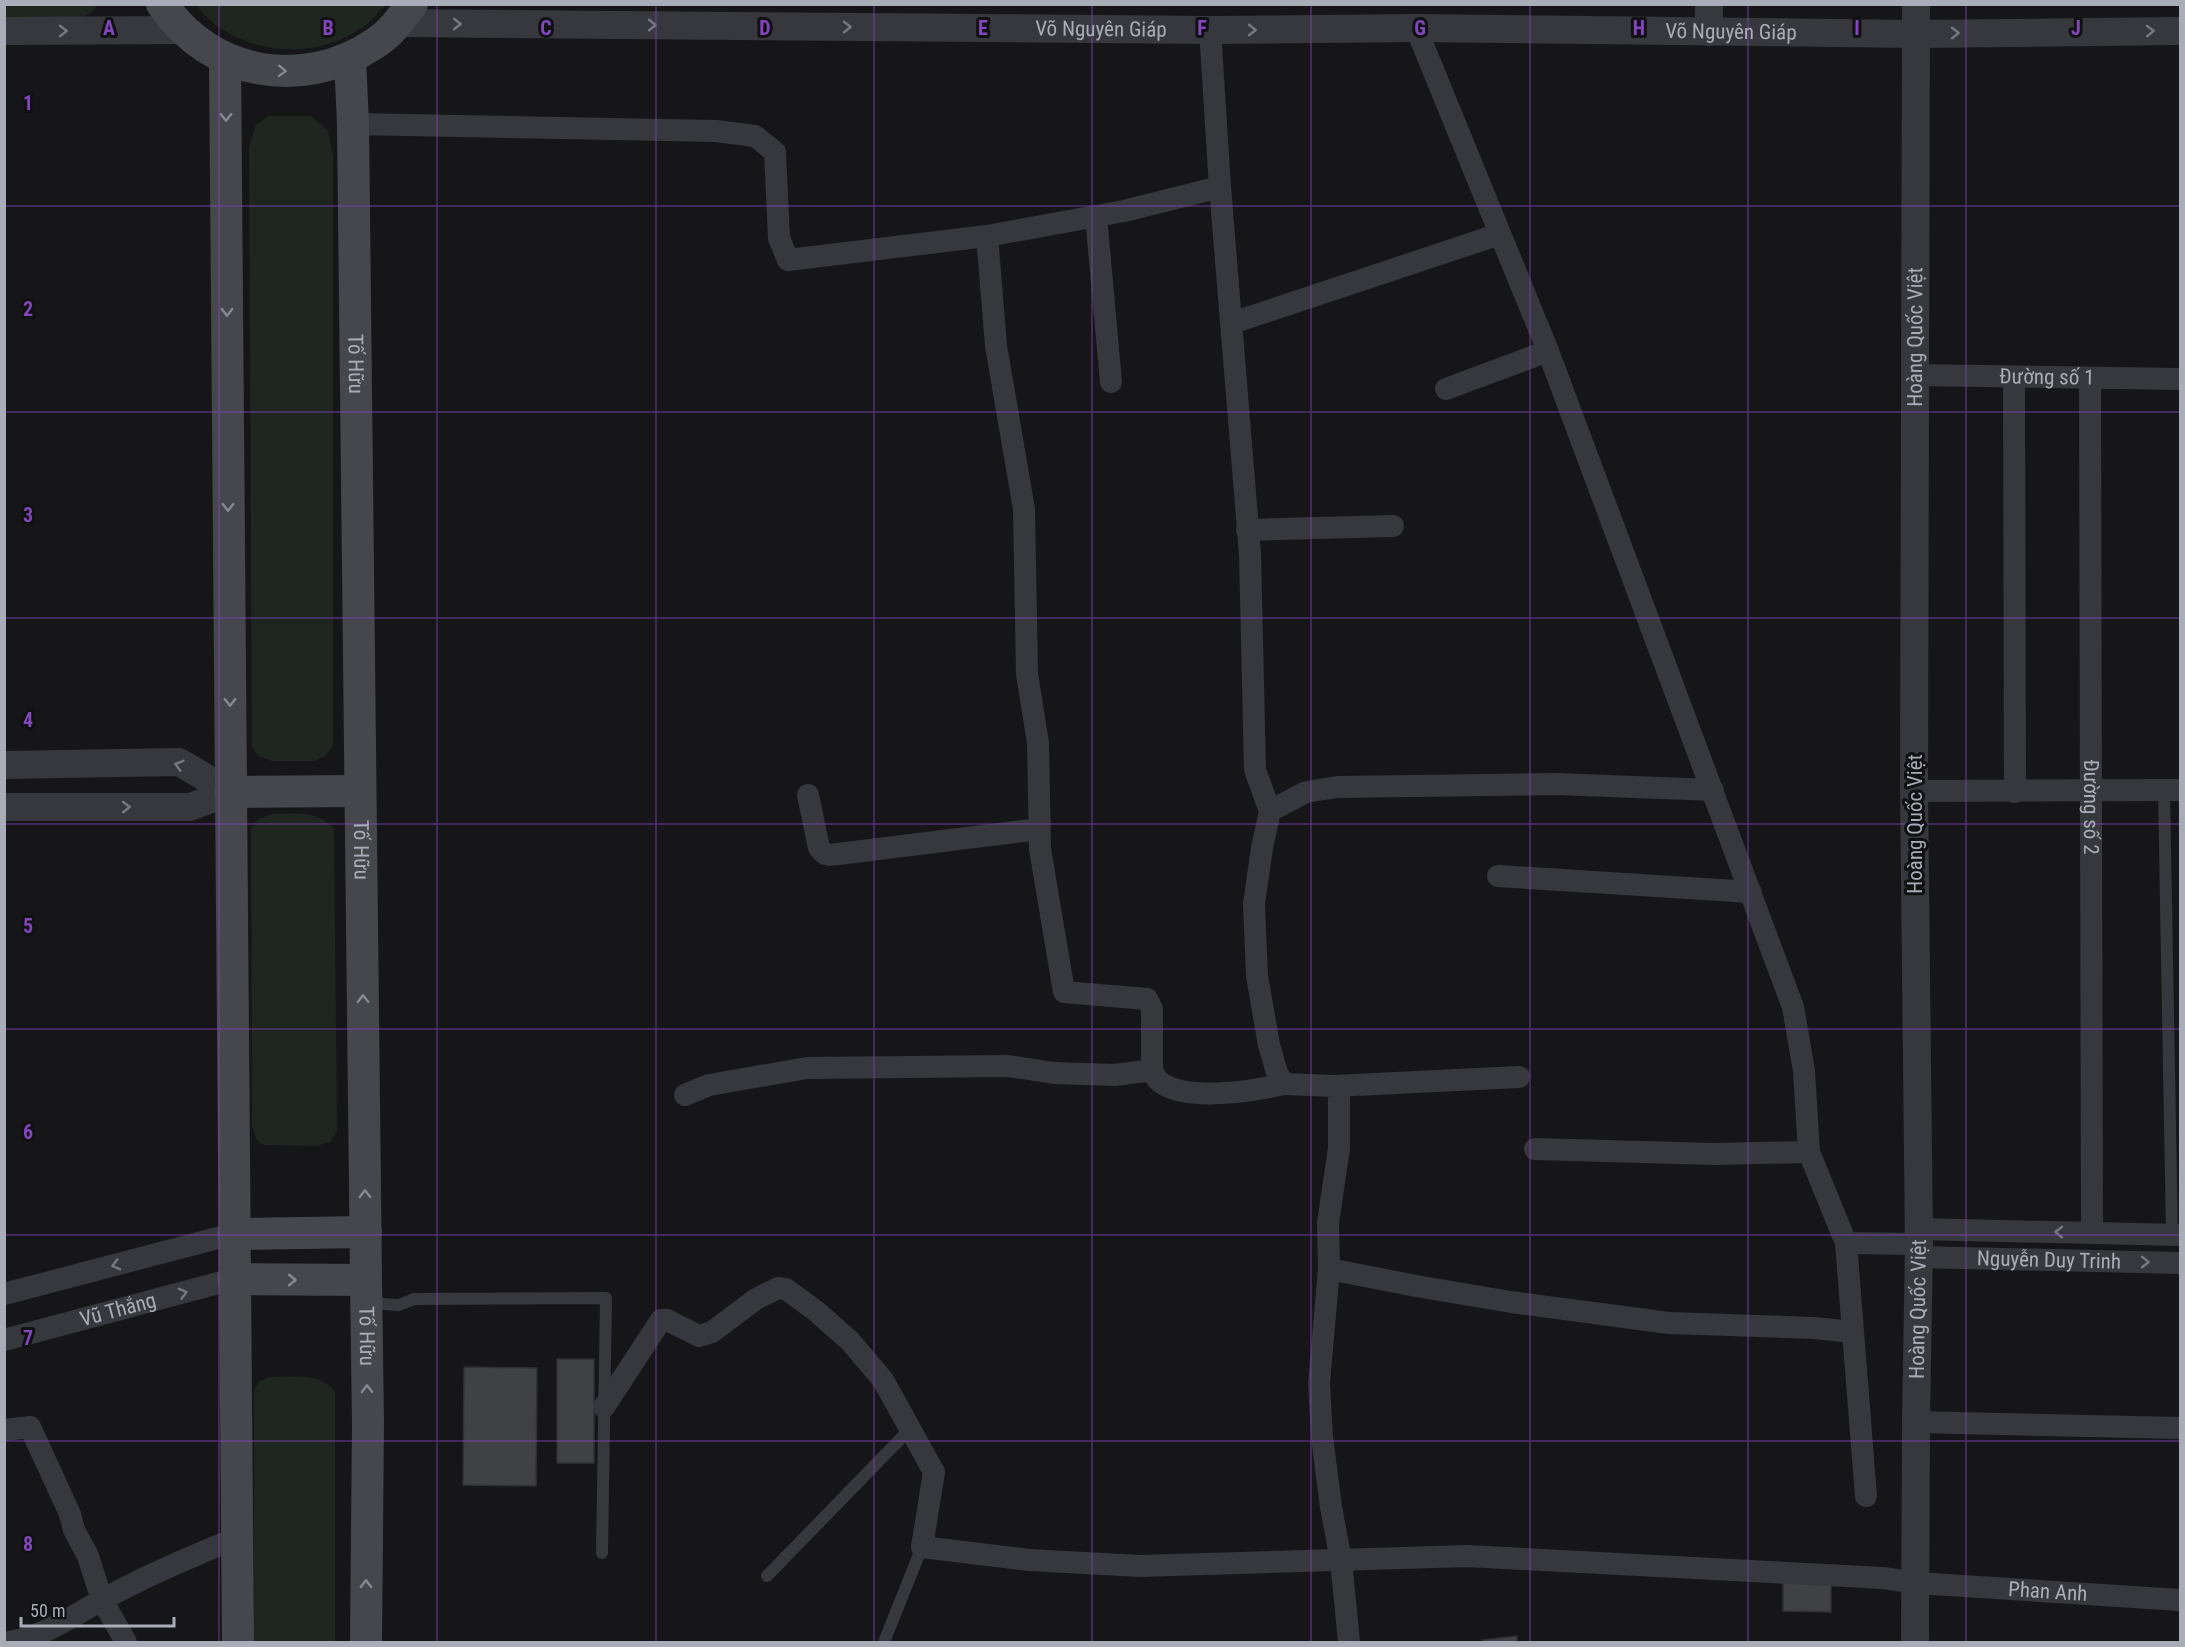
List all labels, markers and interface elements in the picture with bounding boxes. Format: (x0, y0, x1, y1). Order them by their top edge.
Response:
text: A (103, 16, 115, 40)
text: B (322, 16, 334, 40)
text: C (540, 16, 552, 40)
text: D (759, 16, 771, 40)
text: E (978, 16, 988, 40)
street label: Võ Nguyên Giáp (1035, 16, 1167, 42)
text: F (1197, 16, 1207, 40)
text: G (1414, 16, 1426, 40)
text: H (1633, 16, 1645, 40)
text: I (1854, 16, 1860, 40)
text: J (2071, 16, 2081, 40)
one-way arrow (453, 18, 462, 30)
one-way arrow (648, 19, 657, 31)
street label: Võ Nguyên Giáp (1665, 19, 1797, 45)
one-way arrow (843, 21, 852, 33)
one-way arrow (1248, 24, 1257, 36)
one-way arrow (58, 25, 67, 37)
one-way arrow (2145, 25, 2154, 37)
one-way arrow (1950, 27, 1959, 40)
one-way arrow (277, 65, 286, 78)
text: 1 (23, 91, 33, 115)
one-way arrow (220, 113, 232, 122)
street label: Hoàng Quốc Việt (1903, 267, 1927, 407)
text: 2 (23, 297, 33, 321)
one-way arrow (221, 308, 233, 317)
street label: Tố Hữu (343, 334, 368, 394)
street label: Đường số 1 (1999, 364, 2095, 390)
text: 3 (23, 503, 33, 527)
one-way arrow (222, 503, 235, 512)
one-way arrow (224, 698, 236, 707)
text: 4 (23, 708, 33, 732)
street label: Hoàng Quốc Việt (1903, 754, 1927, 894)
street label: Đường số 2 (2079, 759, 2103, 855)
one-way arrow (174, 760, 185, 772)
one-way arrow (121, 801, 130, 813)
street label: Tố Hữu (349, 820, 373, 880)
text: 5 (23, 914, 33, 938)
one-way arrow (357, 995, 369, 1004)
text: 6 (23, 1120, 33, 1144)
one-way arrow (359, 1190, 371, 1199)
one-way arrow (2055, 1226, 2064, 1239)
street label: Hoàng Quốc Việt (1905, 1239, 1931, 1379)
street label: Nguyễn Duy Trinh (1977, 1246, 2121, 1274)
one-way arrow (2141, 1256, 2150, 1268)
one-way arrow (111, 1258, 122, 1270)
one-way arrow (287, 1274, 296, 1286)
street label: Vũ Thắng (77, 1288, 159, 1331)
one-way arrow (177, 1288, 188, 1300)
street label: Tố Hữu (354, 1306, 379, 1366)
text: 7 (23, 1326, 33, 1350)
one-way arrow (361, 1385, 373, 1394)
text: 8 (23, 1532, 33, 1556)
street label: Phan Anh (2008, 1577, 2088, 1606)
one-way arrow (360, 1580, 372, 1589)
scale bar (21, 1590, 174, 1628)
text: 50 m (30, 1600, 65, 1621)

